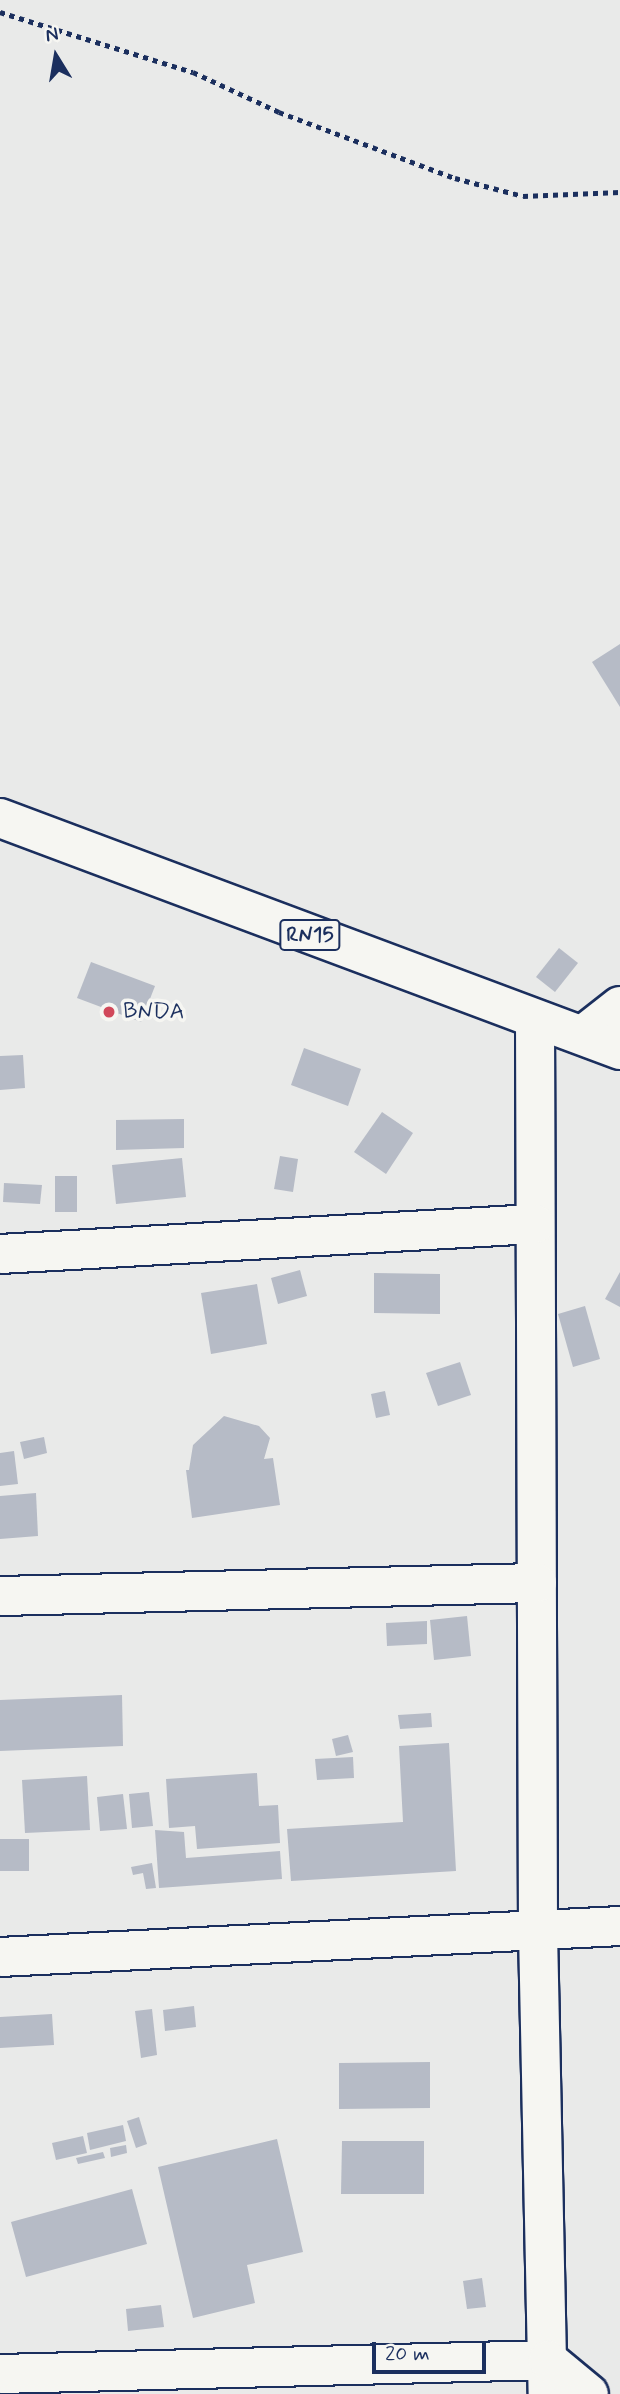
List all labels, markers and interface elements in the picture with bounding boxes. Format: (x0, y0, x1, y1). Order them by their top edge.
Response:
north arrow (21, 21, 91, 91)
text: N (43, 21, 60, 48)
road number: RN15 (278, 918, 342, 953)
place label: BNDA (123, 998, 185, 1026)
marker: BNDA (101, 1004, 117, 1020)
scale bar (375, 2328, 489, 2372)
text: 20 m (385, 2340, 430, 2368)

